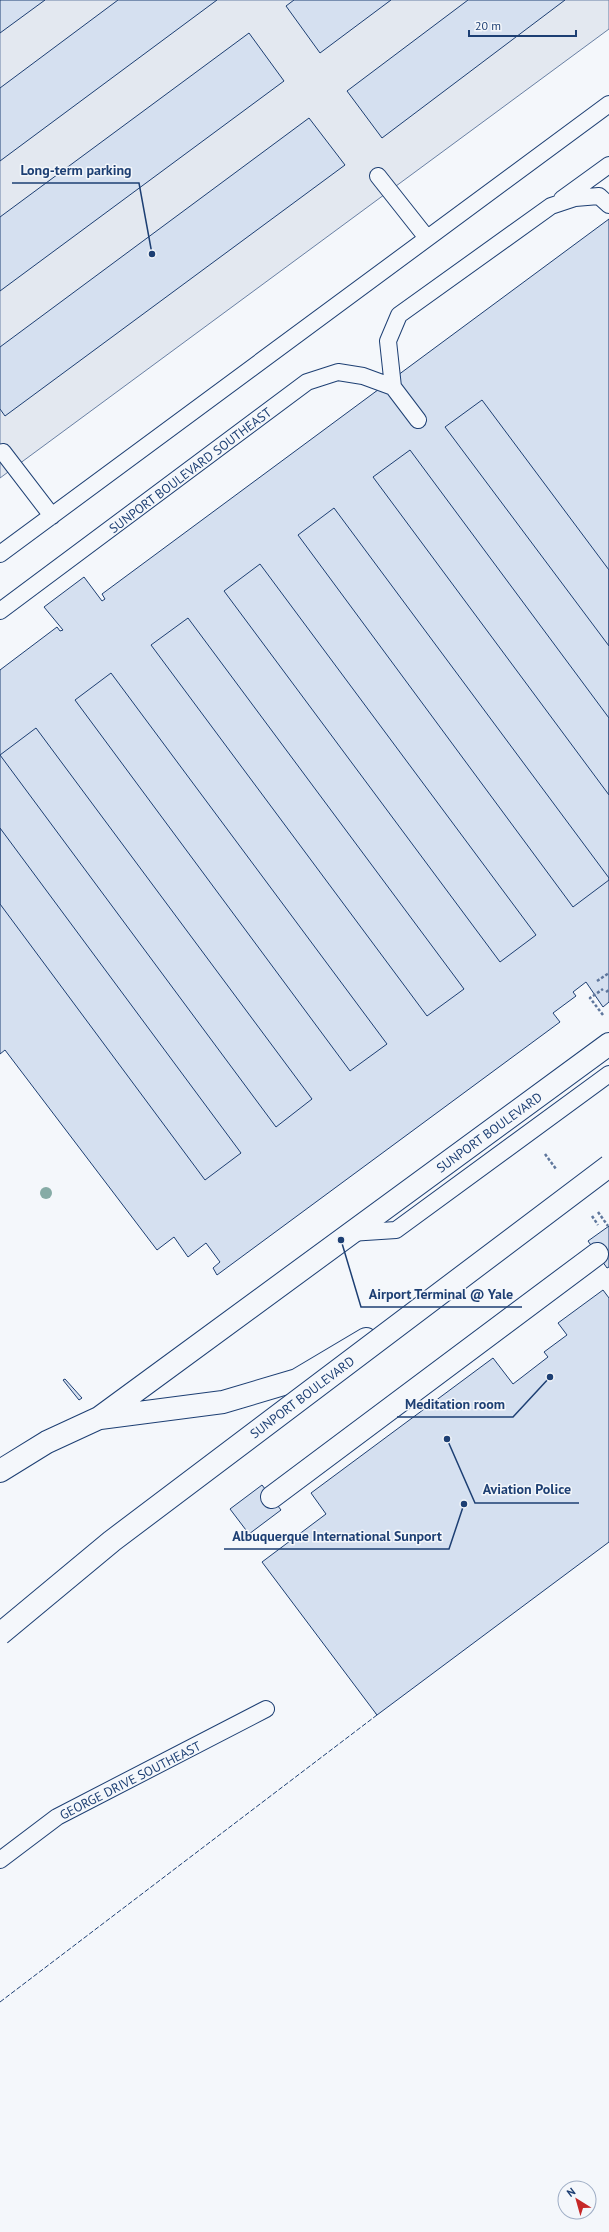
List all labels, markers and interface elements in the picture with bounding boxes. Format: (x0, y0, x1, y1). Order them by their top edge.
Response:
scale bar (469, 12, 576, 38)
text: 20 m (475, 18, 501, 33)
callout: Long-term parking (12, 157, 139, 183)
text: Long-term parking (20, 161, 132, 179)
street label: SUNPORT BOULEVARD SOUTHEAST (106, 404, 275, 537)
street label: SUNPORT BOULEVARD (433, 1088, 545, 1176)
callout: Airport Terminal @ Yale (361, 1281, 522, 1307)
text: Airport Terminal @ Yale (369, 1285, 513, 1303)
street label: SUNPORT BOULEVARD (247, 1353, 358, 1442)
callout: Meditation room (397, 1391, 513, 1417)
text: Meditation room (405, 1395, 505, 1413)
callout: Aviation Police (475, 1477, 579, 1503)
text: Aviation Police (483, 1480, 571, 1498)
callout: Albuquerque International Sunport (224, 1523, 449, 1549)
text: Albuquerque International Sunport (232, 1527, 442, 1545)
street label: GEORGE DRIVE SOUTHEAST (57, 1737, 204, 1823)
north arrow (557, 2180, 597, 2220)
text: N (564, 2184, 578, 2200)

